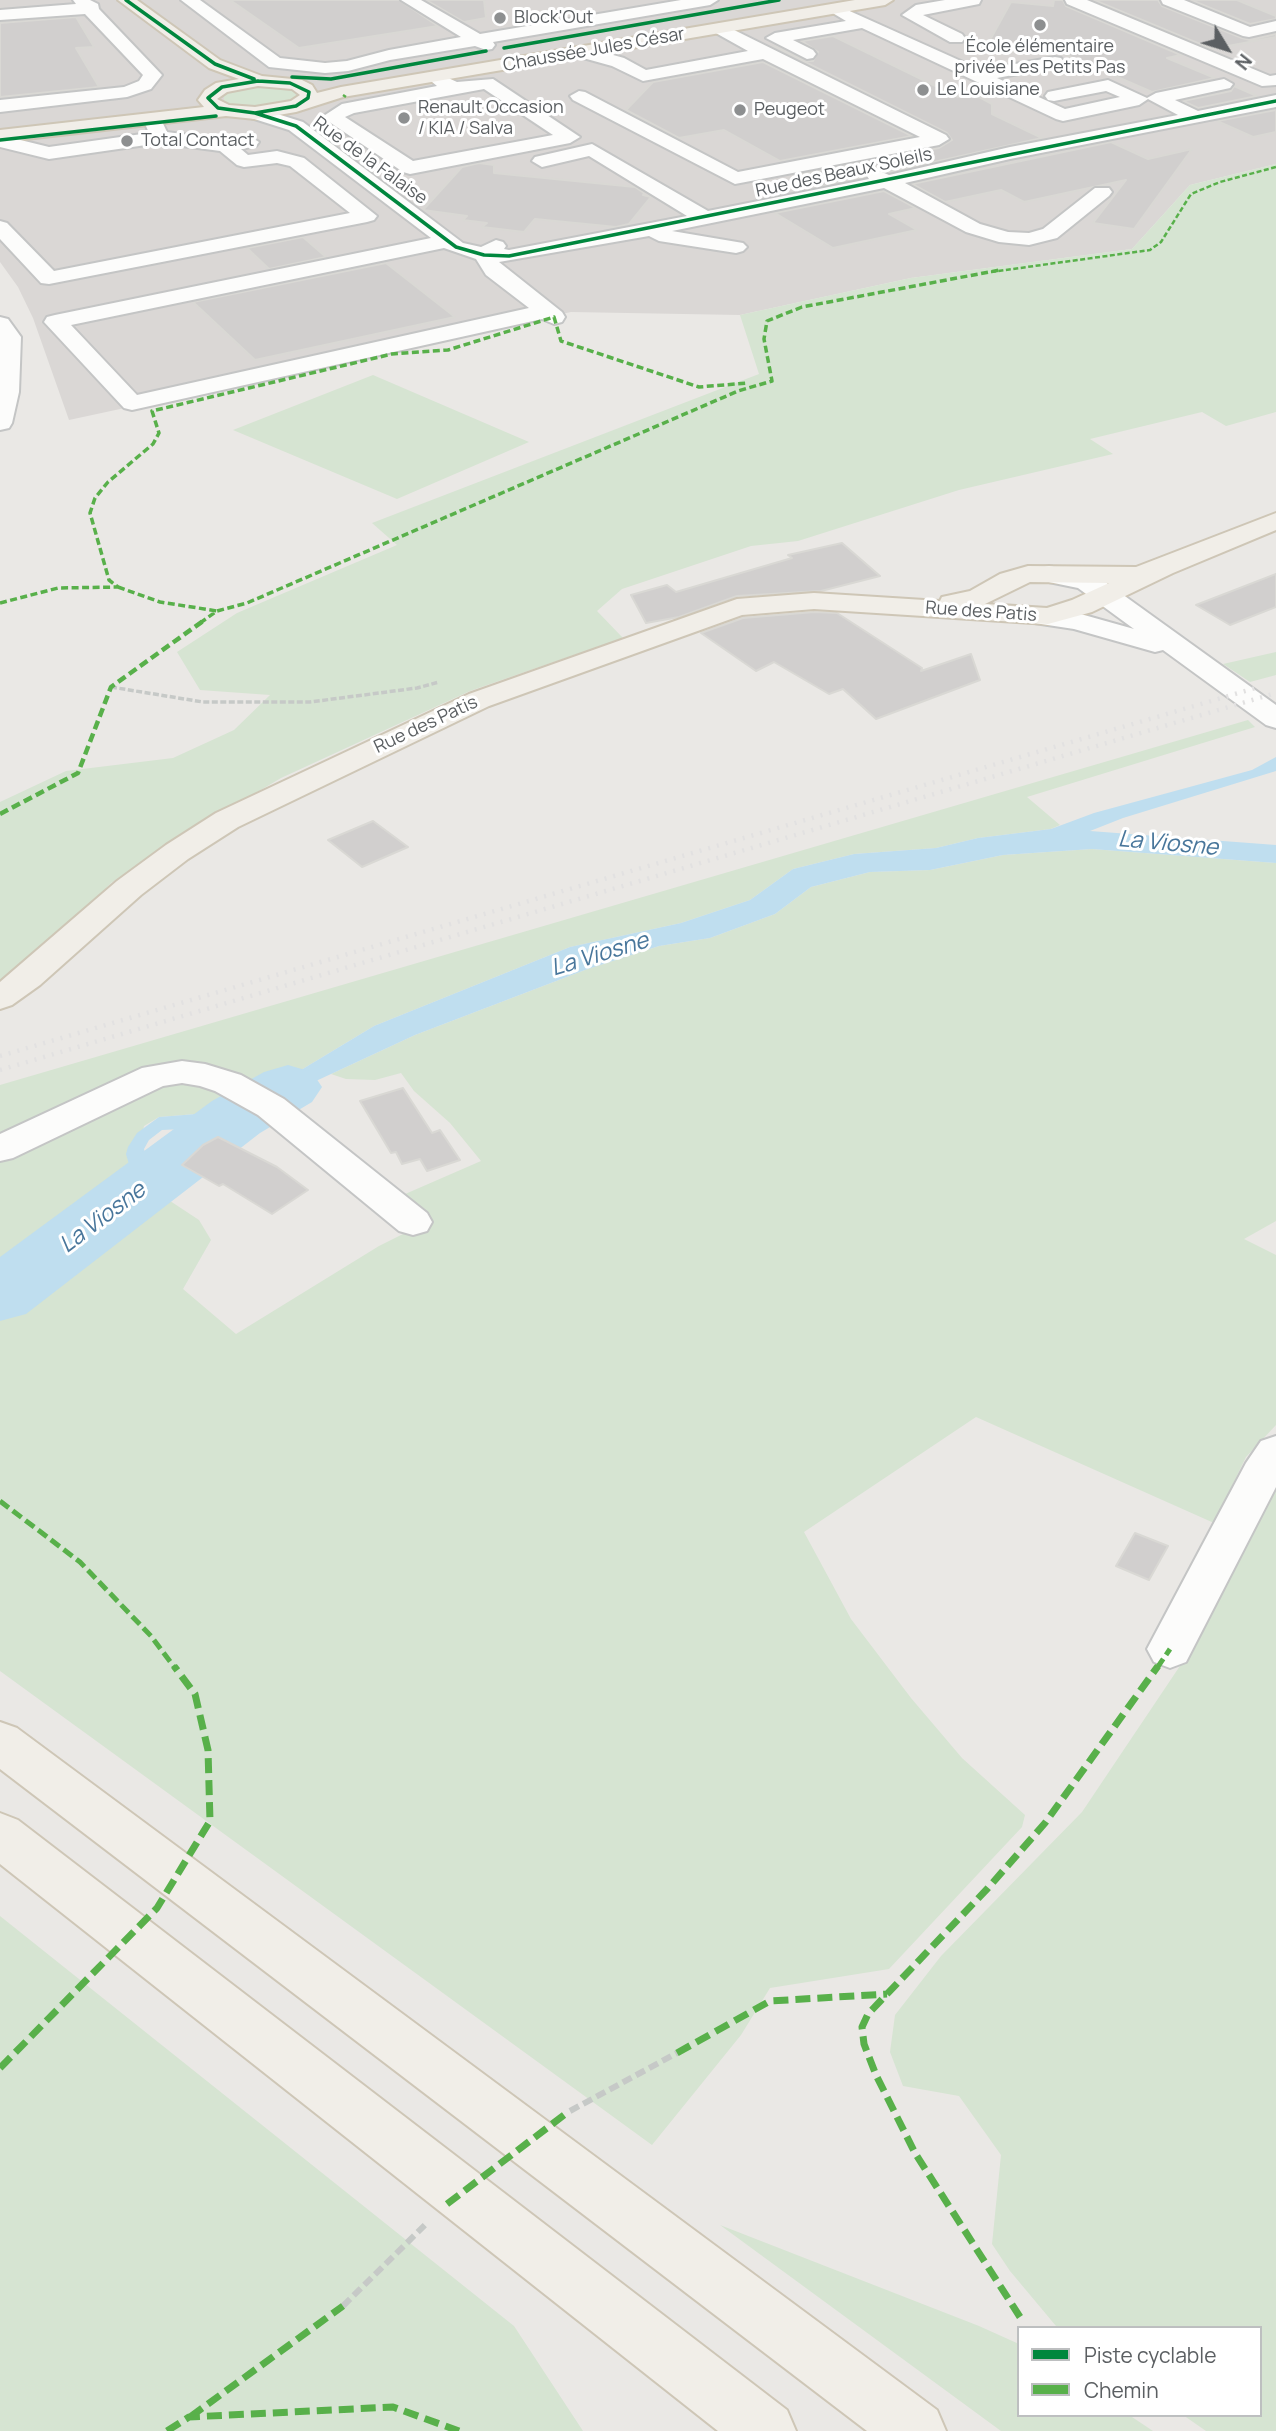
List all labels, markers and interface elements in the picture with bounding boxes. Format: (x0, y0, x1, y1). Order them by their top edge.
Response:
place label: Block'Out (514, 7, 594, 29)
marker: Block'Out (492, 10, 508, 26)
north arrow (1192, 14, 1262, 84)
marker: École élémentaire privée Les Petits Pas (1032, 17, 1048, 33)
street label: Chaussée Jules César (502, 23, 686, 77)
place label: École élémentaire privée Les Petits Pas (955, 36, 1125, 78)
text: N (1229, 49, 1258, 75)
place label: Le Louisiane (937, 79, 1040, 101)
marker: Le Louisiane (915, 82, 931, 98)
place label: Renault Occasion / KIA / Salva (418, 97, 564, 140)
place label: Peugeot (754, 99, 825, 121)
marker: Peugeot (732, 102, 748, 118)
marker: Renault Occasion / KIA / Salva (396, 110, 412, 126)
street label: Rue de la Falaise (309, 112, 431, 210)
place label: Total Contact (141, 130, 255, 152)
marker: Total Contact (119, 133, 135, 149)
street label: Rue des Beaux Soleils (754, 144, 934, 202)
street label: Rue des Patis (925, 597, 1037, 627)
street label: Rue des Patis (371, 692, 481, 758)
water label: La Viosne (1117, 826, 1219, 862)
water label: La Viosne (548, 927, 652, 983)
water label: La Viosne (55, 1177, 151, 1259)
legend (1017, 2326, 1262, 2417)
text: Piste cyclable (1084, 2341, 1216, 2369)
text: Chemin (1084, 2376, 1159, 2404)

